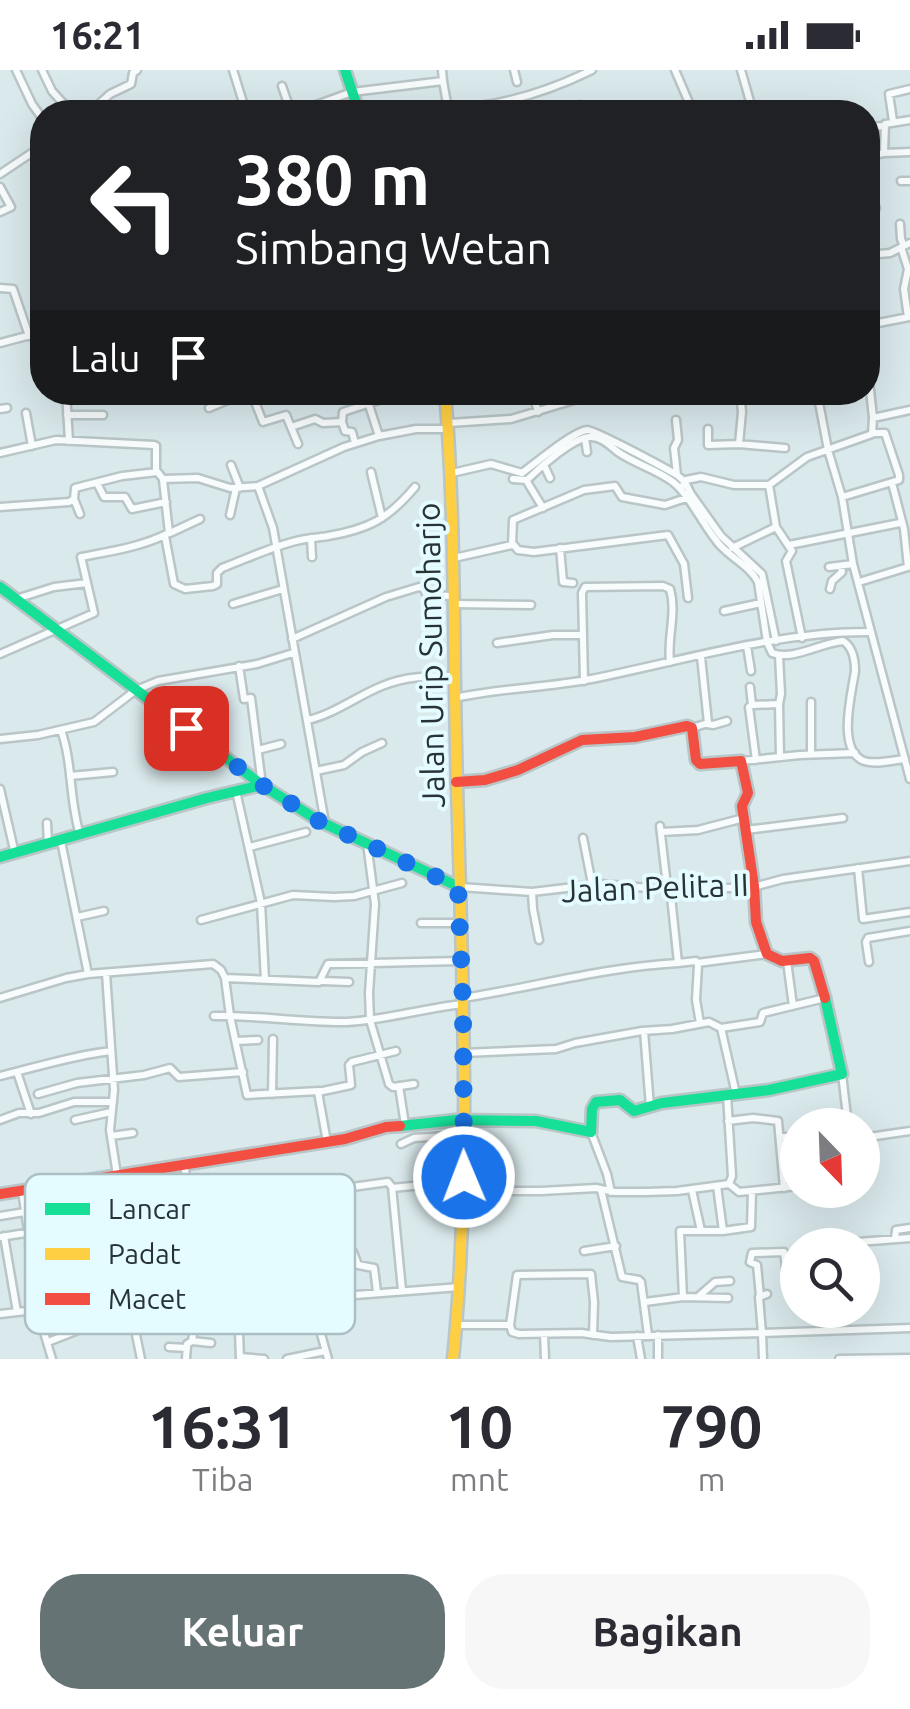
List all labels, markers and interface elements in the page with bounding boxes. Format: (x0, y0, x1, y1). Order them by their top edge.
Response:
text: 16:21 (50, 14, 145, 56)
icon: left (70, 140, 200, 270)
text: 380 m (235, 140, 430, 218)
text: Simbang Wetan (235, 222, 552, 273)
icon: arrive (161, 330, 216, 385)
text: Lalu (70, 337, 141, 379)
street label: Jalan Urip Sumoharjo (409, 502, 451, 808)
pin (144, 686, 229, 771)
icon: arrive (159, 701, 214, 756)
street label: Jalan Pelita II (561, 866, 749, 908)
north arrow (780, 1108, 880, 1208)
map controls (780, 1108, 880, 1328)
position arrow (412, 1125, 516, 1229)
legend (25, 1174, 355, 1334)
text: Lancar (108, 1193, 191, 1224)
button: search (780, 1228, 880, 1328)
text: Padat (108, 1238, 181, 1269)
text: Macet (108, 1283, 186, 1314)
text: 16:31 (148, 1392, 298, 1459)
text: 10 (445, 1392, 513, 1459)
text: 790 (661, 1392, 762, 1459)
text: Tiba (192, 1461, 253, 1497)
text: mnt (450, 1461, 509, 1497)
text: m (698, 1461, 725, 1497)
button: Keluar (40, 1574, 445, 1689)
button: Bagikan (465, 1574, 870, 1689)

